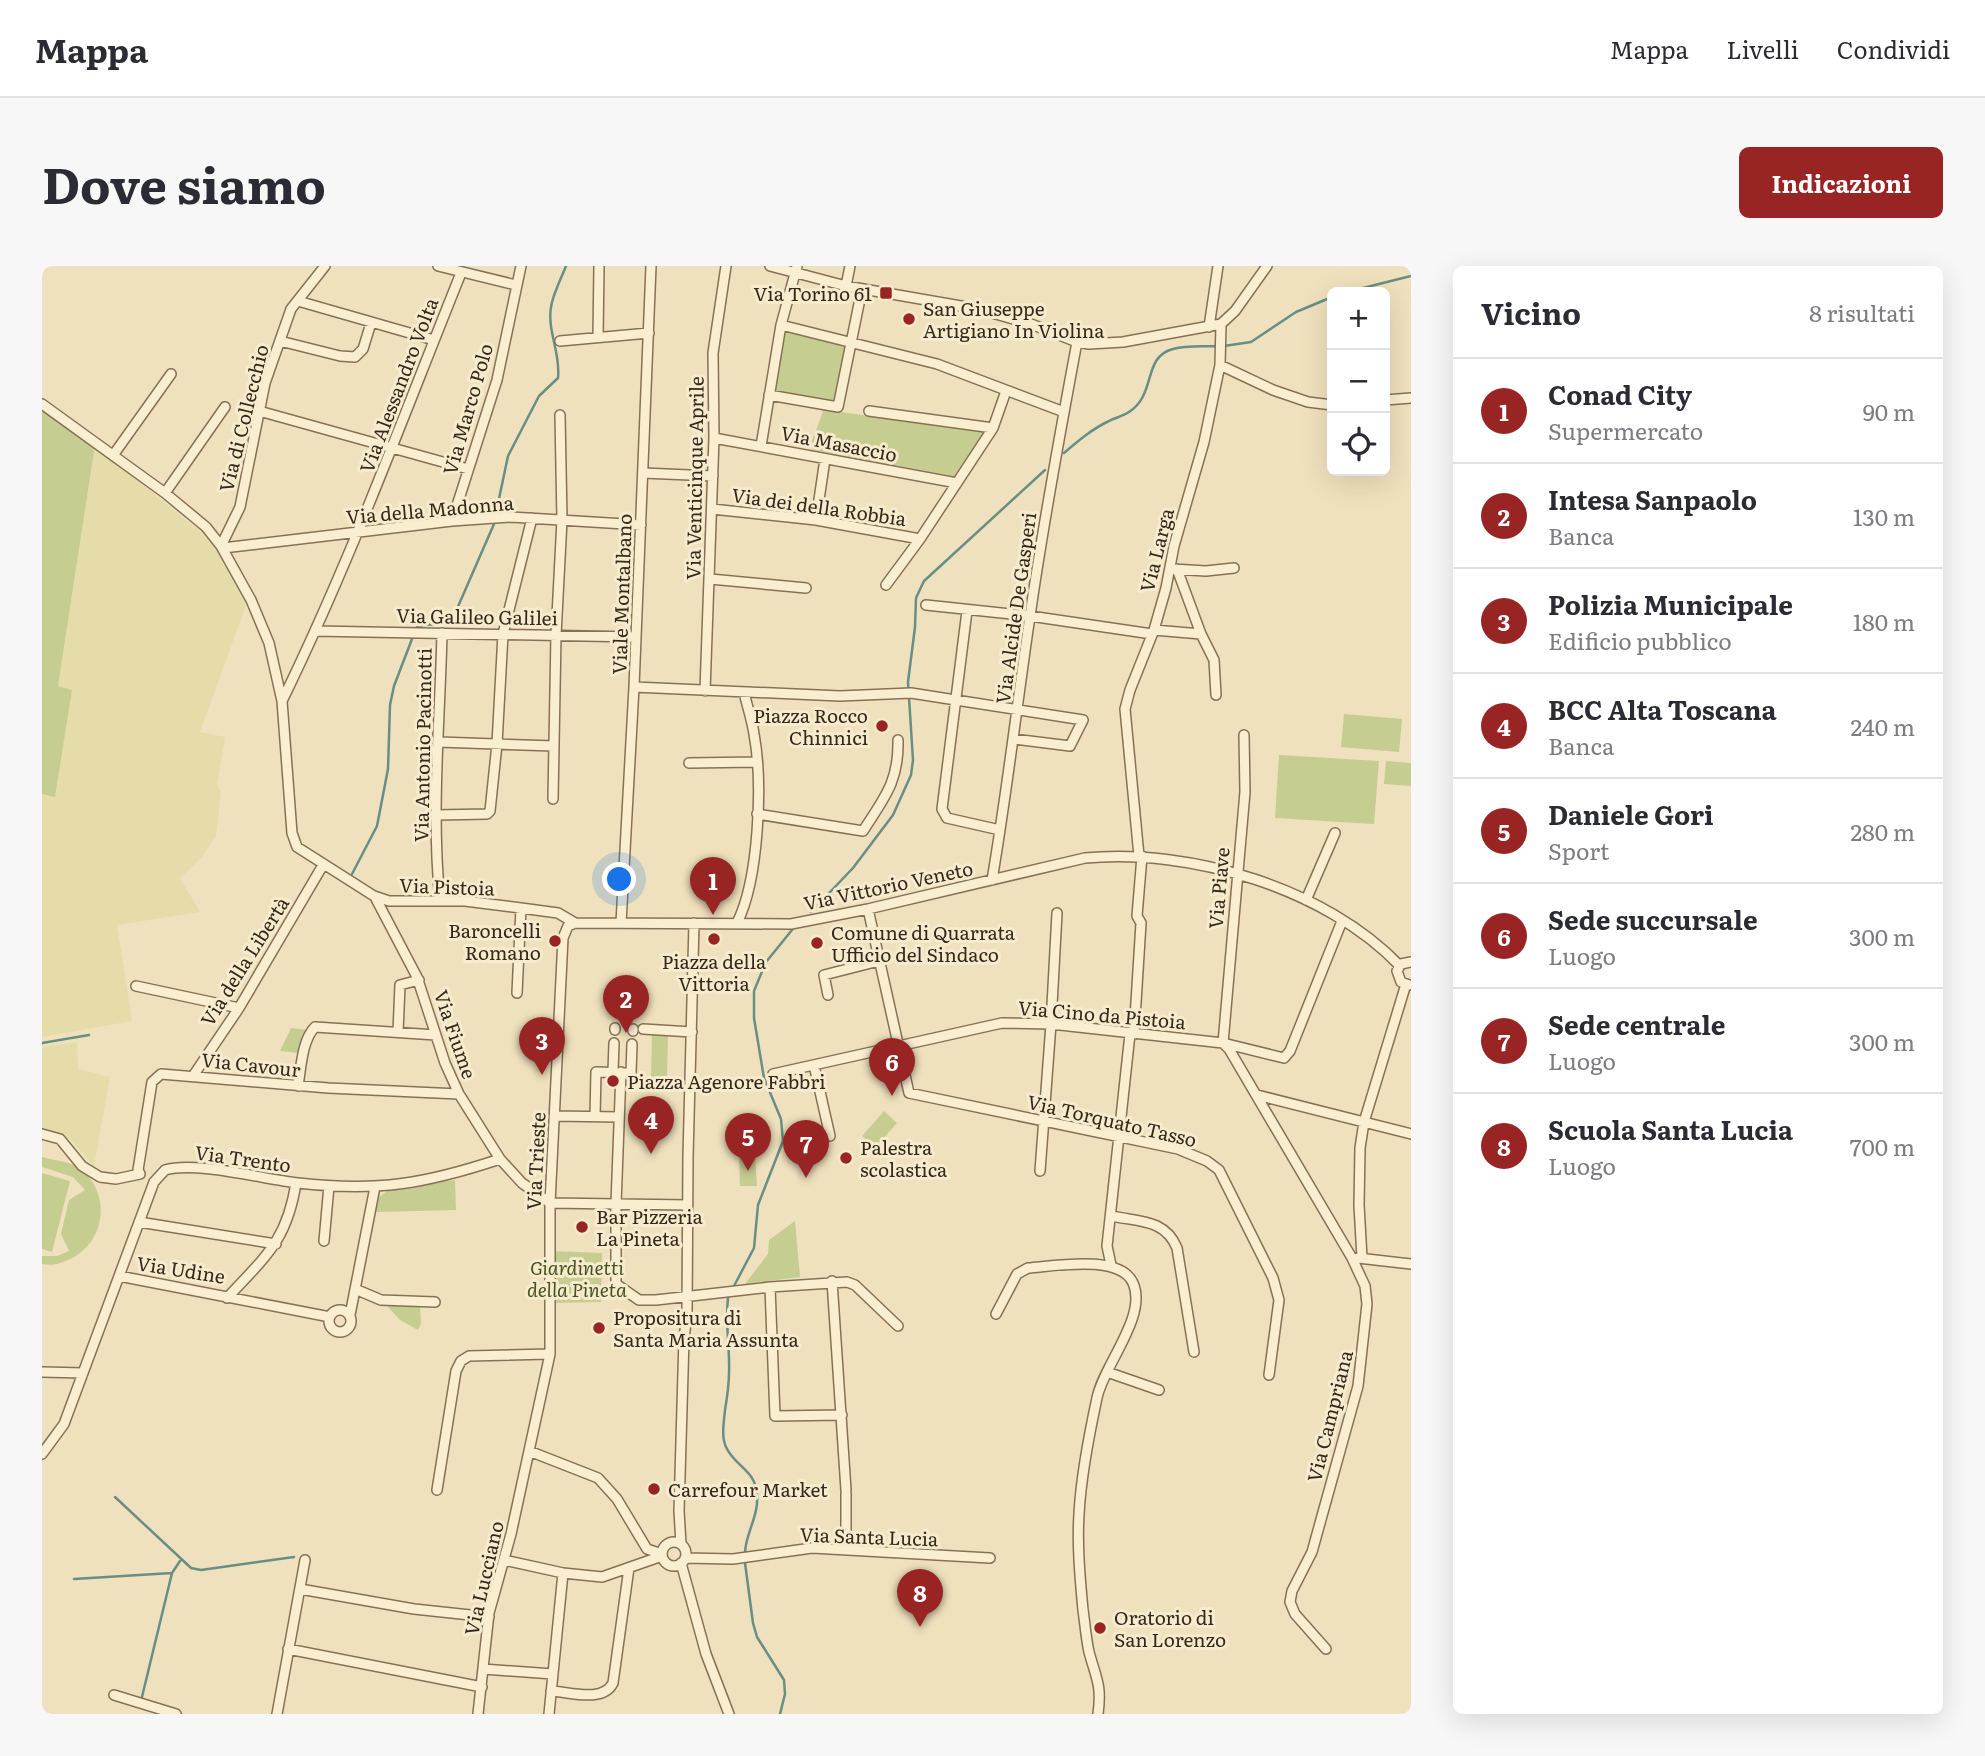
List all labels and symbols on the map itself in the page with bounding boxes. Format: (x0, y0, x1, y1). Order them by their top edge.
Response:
place label: Via Torino 61 (754, 279, 872, 307)
marker: Via Torino 61 (878, 285, 894, 301)
street label: Via Alessandro Volta (352, 293, 445, 477)
place label: San Giuseppe Artigiano In Violina (923, 294, 1105, 344)
marker: San Giuseppe Artigiano In Violina (901, 311, 917, 327)
street label: Via Marco Polo (435, 340, 499, 478)
street label: Via di Collecchio (211, 341, 275, 495)
street label: Via Venticinque Aprile (678, 376, 710, 580)
street label: Via Masaccio (778, 418, 900, 468)
street label: Via dei della Robbia (730, 480, 909, 532)
street label: Via della Madonna (345, 488, 516, 530)
street label: Via Larga (1132, 504, 1180, 595)
street label: Via Alcide De Gasperi (988, 510, 1042, 706)
street label: Viale Montalbano (604, 513, 638, 675)
street label: Via Galileo Galilei (396, 601, 558, 631)
street label: Via Antonio Pacinotti (406, 648, 438, 842)
place label: Piazza Rocco Chinnici (753, 701, 868, 751)
marker: Piazza Rocco Chinnici (874, 718, 890, 734)
street label: Via Piave (1200, 846, 1236, 930)
street label: Via Vittorio Veneto (801, 853, 975, 917)
pin: 1 (690, 857, 736, 915)
your location (602, 862, 636, 896)
street label: Via Pistoia (399, 870, 496, 902)
street label: Via della Libertà (193, 890, 295, 1031)
place label: Baroncelli Romano (448, 916, 541, 966)
place label: Comune di Quarrata Ufficio del Sindaco (831, 918, 1016, 968)
marker: Piazza della Vittoria (706, 931, 722, 947)
marker: Baroncelli Romano (547, 933, 563, 949)
marker: Comune di Quarrata Ufficio del Sindaco (809, 935, 825, 951)
place label: Piazza della Vittoria (662, 947, 767, 997)
pin: 2 (603, 975, 649, 1033)
street label: Via Fiume (428, 986, 484, 1082)
street label: Via Cino da Pistoia (1017, 993, 1188, 1035)
pin: 3 (519, 1017, 565, 1075)
pin: 6 (869, 1038, 915, 1096)
street label: Via Cavour (200, 1045, 302, 1083)
place label: Piazza Agenore Fabbri (627, 1067, 825, 1095)
marker: Piazza Agenore Fabbri (605, 1073, 621, 1089)
street label: Via Torquato Tasso (1025, 1087, 1199, 1153)
pin: 4 (628, 1096, 674, 1154)
street label: Via Trieste (518, 1111, 552, 1211)
pin: 5 (725, 1113, 771, 1171)
pin: 7 (783, 1120, 829, 1178)
place label: Palestra scolastica (860, 1133, 948, 1183)
street label: Via Trento (193, 1137, 293, 1179)
marker: Palestra scolastica (838, 1150, 854, 1166)
place label: Bar Pizzeria La Pineta (596, 1202, 704, 1252)
marker: Bar Pizzeria La Pineta (574, 1219, 590, 1235)
street label: Via Udine (135, 1248, 227, 1290)
park label: Giardinetti della Pineta (527, 1253, 627, 1303)
place label: Propositura di Santa Maria Assunta (613, 1303, 799, 1353)
marker: Propositura di Santa Maria Assunta (591, 1320, 607, 1336)
street label: Via Campriana (1299, 1346, 1359, 1485)
place label: Carrefour Market (668, 1475, 828, 1503)
marker: Carrefour Market (646, 1481, 662, 1497)
street label: Via Lucciano (456, 1518, 510, 1638)
street label: Via Santa Lucia (799, 1520, 940, 1552)
pin: 8 (897, 1569, 943, 1627)
place label: Oratorio di San Lorenzo (1114, 1603, 1226, 1653)
marker: Oratorio di San Lorenzo (1092, 1620, 1108, 1636)

